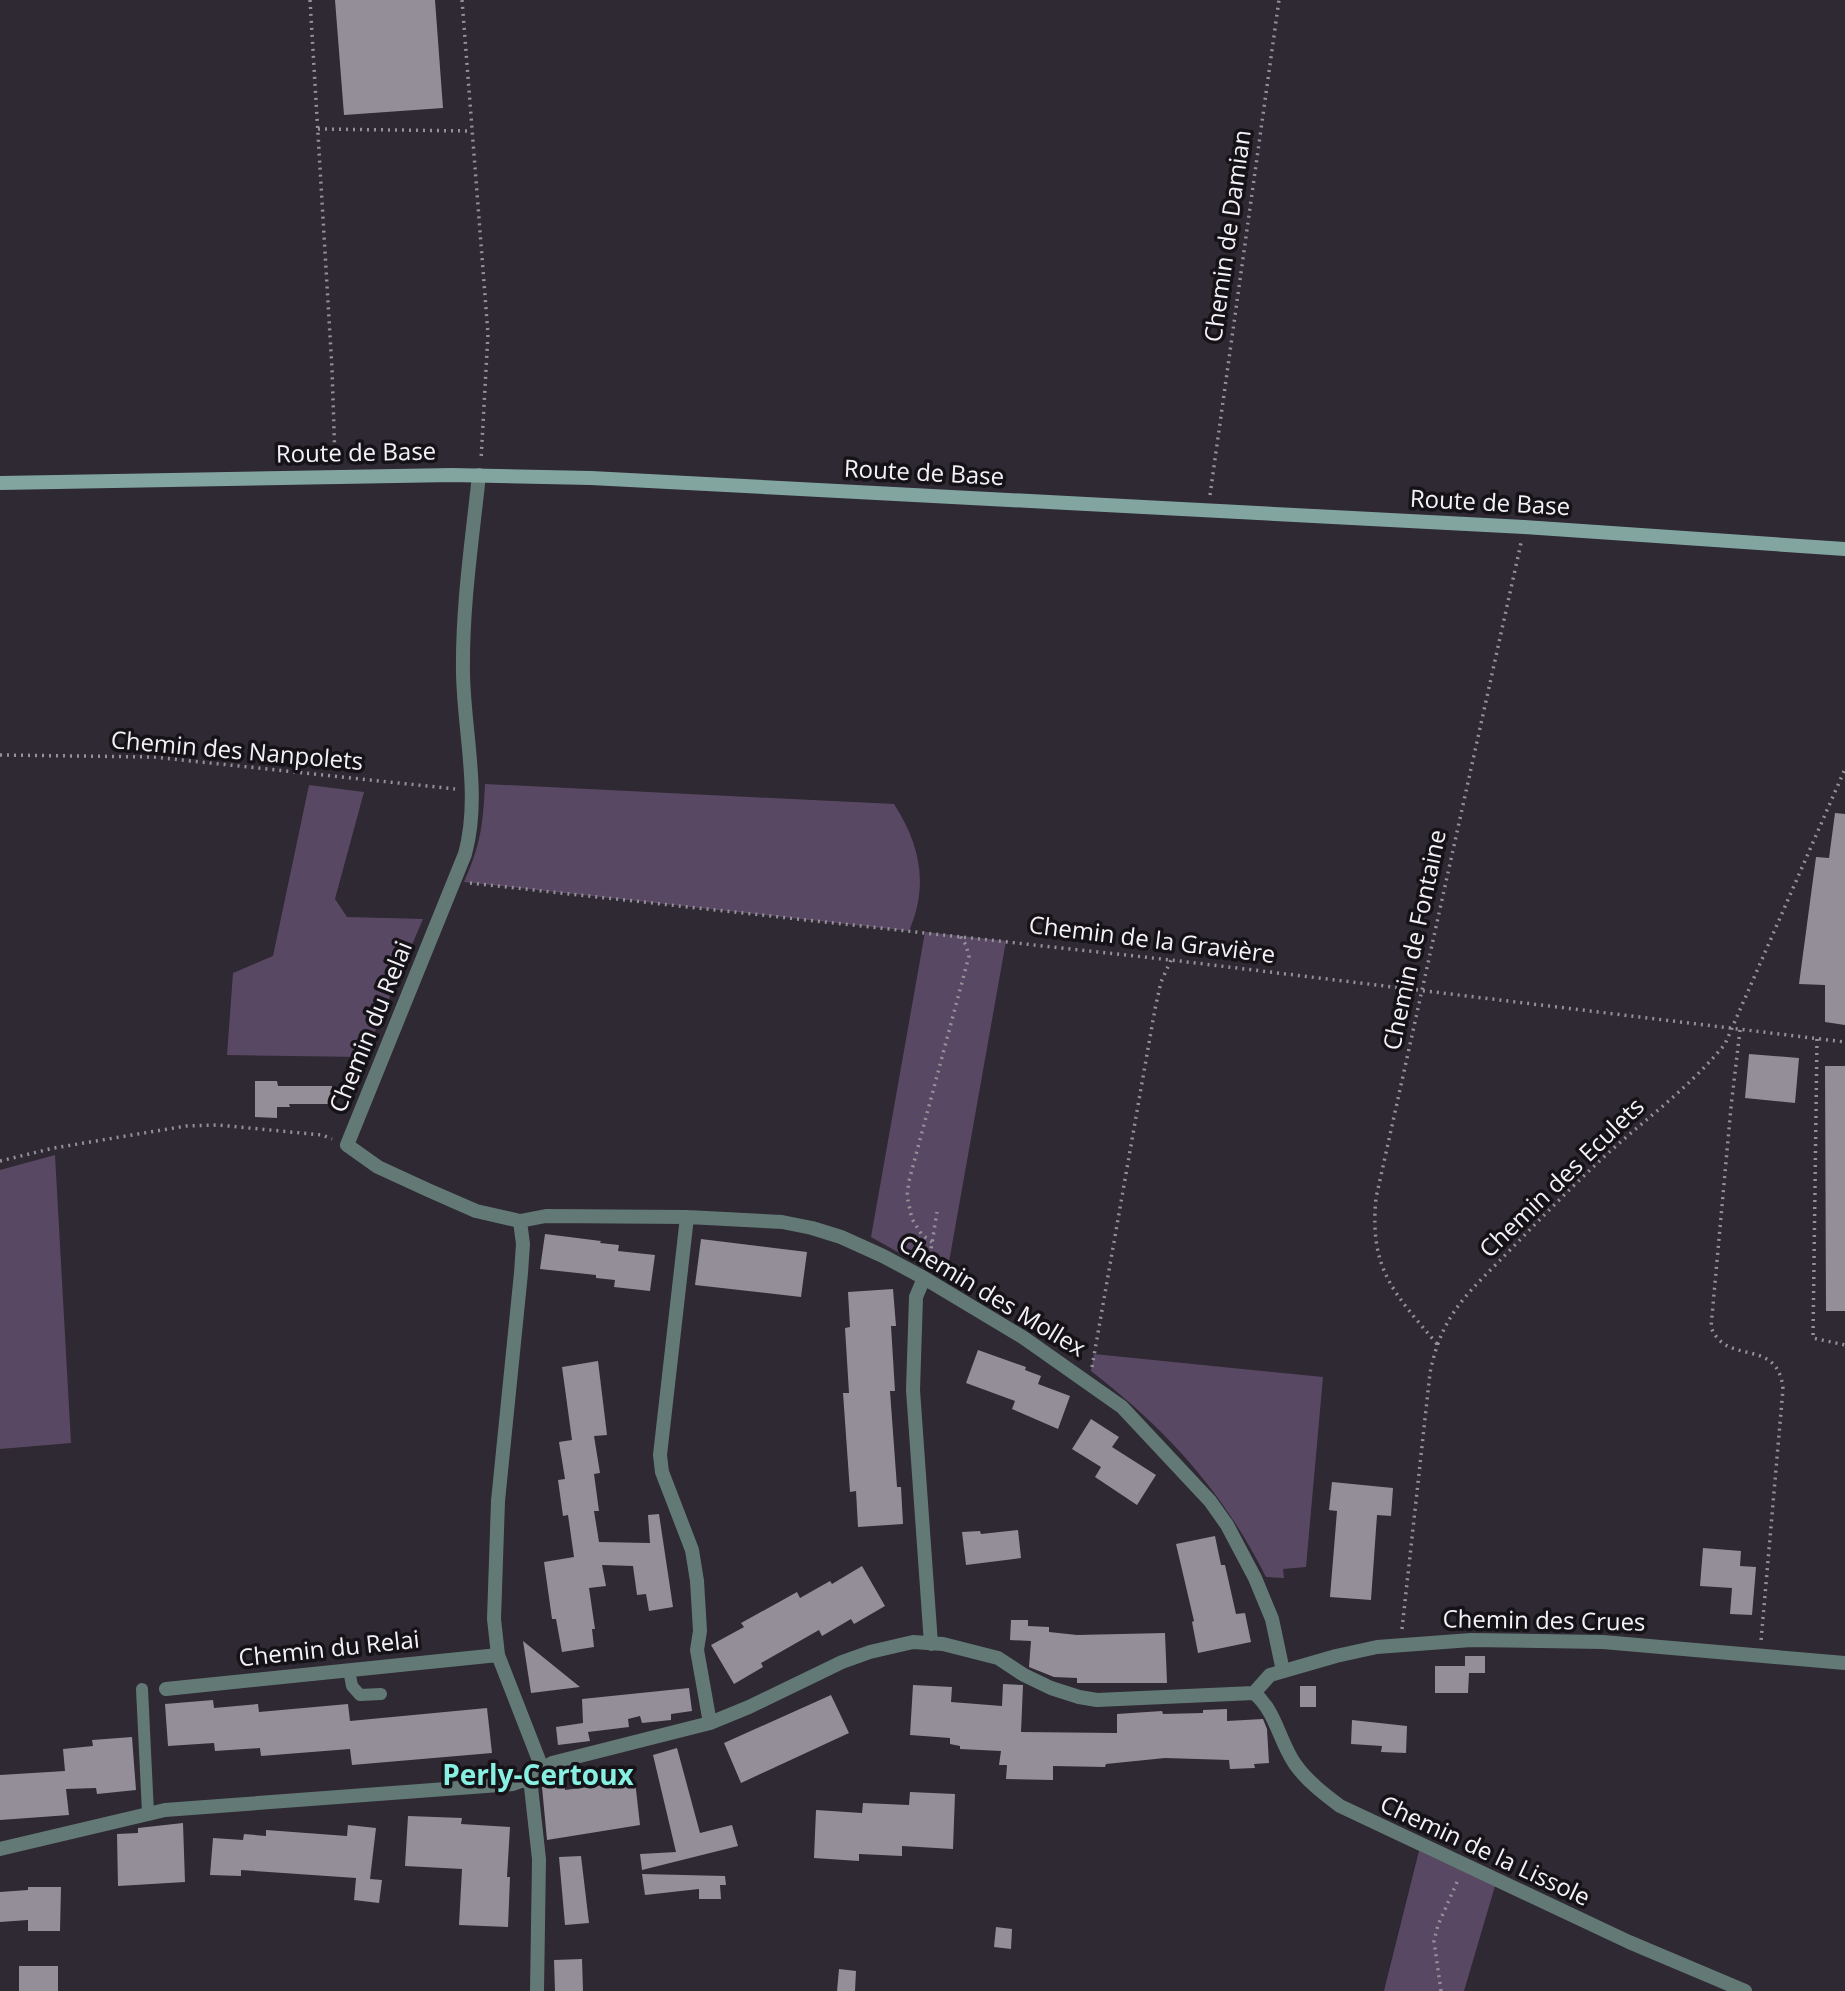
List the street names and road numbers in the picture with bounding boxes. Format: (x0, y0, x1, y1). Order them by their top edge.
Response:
street label: Chemin de Damian (1195, 128, 1258, 344)
street label: Route de Base (276, 434, 436, 469)
street label: Route de Base (843, 451, 1005, 492)
street label: Route de Base (1409, 481, 1571, 522)
street label: Chemin des Nanpolets (110, 722, 365, 777)
street label: Chemin de Fontaine (1374, 826, 1453, 1053)
street label: Chemin de la Gravière (1027, 907, 1277, 970)
street label: Chemin du Relai (320, 936, 419, 1117)
street label: Chemin des Eculets (1471, 1090, 1651, 1264)
street label: Chemin des Mollex (893, 1226, 1093, 1364)
street label: Chemin des Crues (1442, 1601, 1646, 1638)
street label: Chemin du Relai (237, 1622, 421, 1673)
street label: Chemin de la Lissole (1375, 1787, 1596, 1913)

